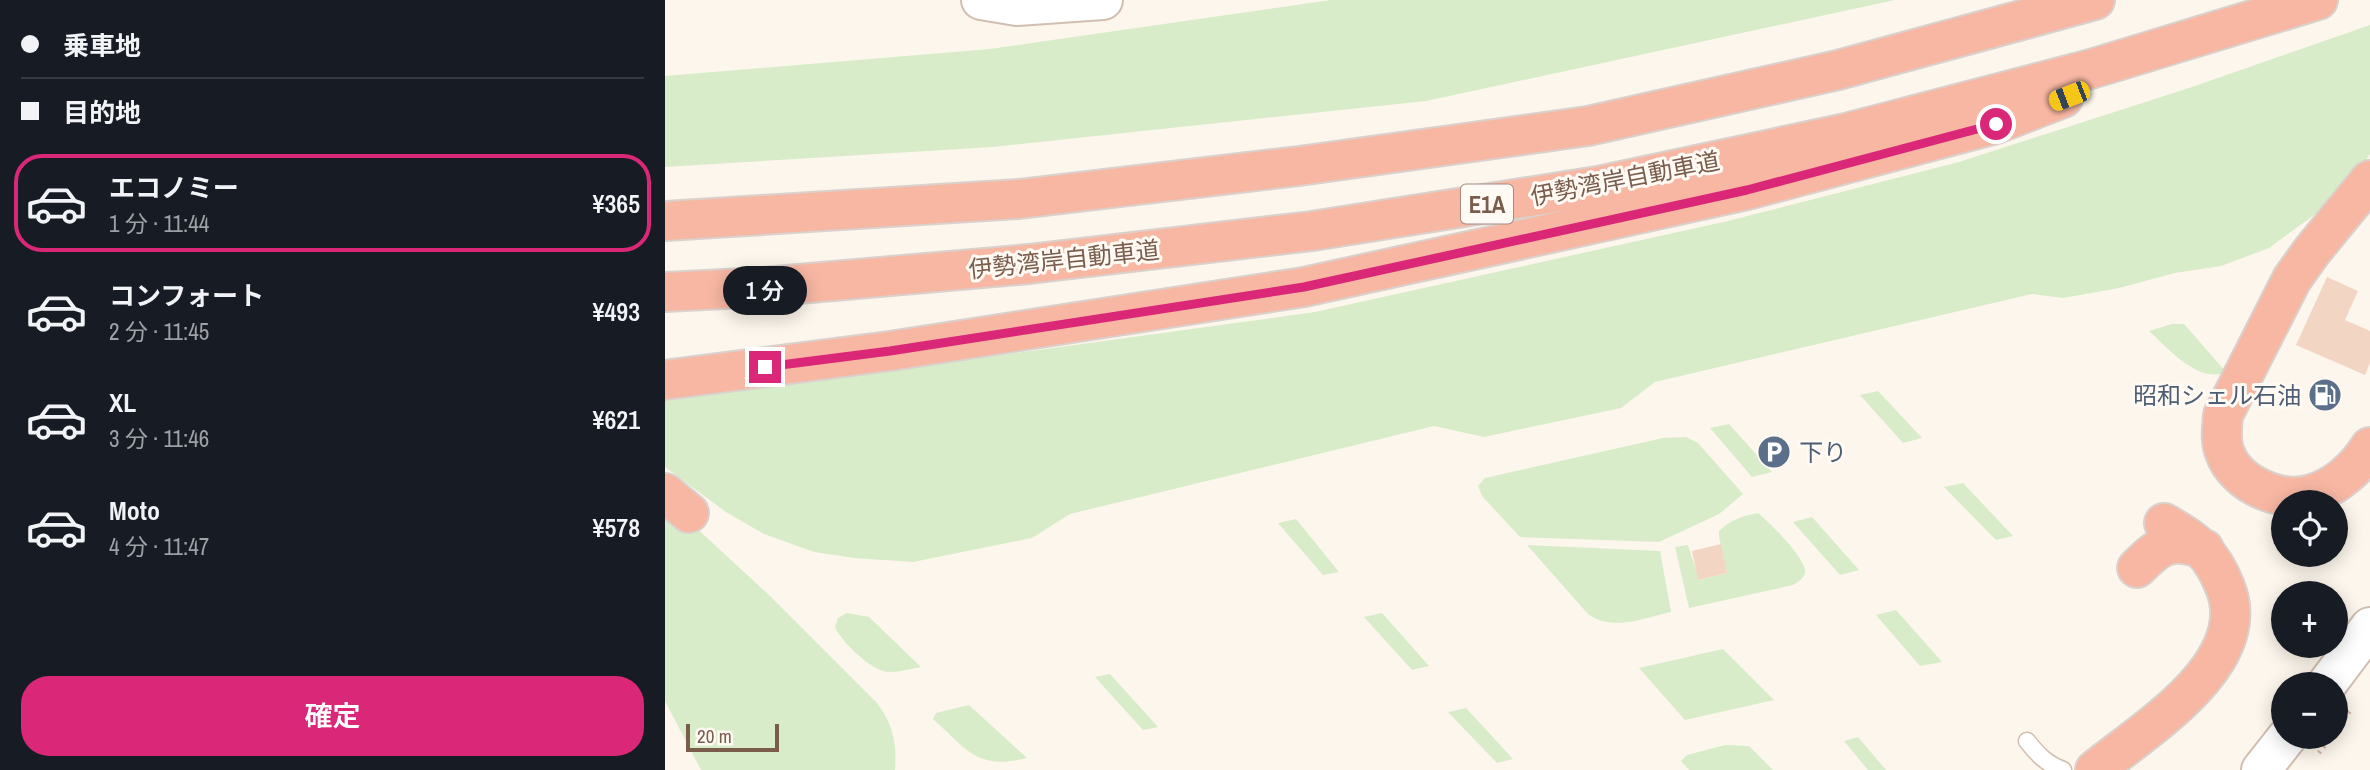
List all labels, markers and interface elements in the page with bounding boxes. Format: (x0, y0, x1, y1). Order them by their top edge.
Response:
text: 乗車地 (63, 28, 141, 63)
car (2046, 79, 2093, 113)
text: 目的地 (63, 95, 141, 130)
route start (1980, 108, 2012, 140)
street label: 伊勢湾岸自動車道 (1528, 144, 1722, 212)
text: エコノミー (109, 170, 239, 205)
icon: car (25, 172, 88, 235)
road number: E1A (1461, 184, 1513, 224)
text: ¥365 (593, 186, 640, 221)
text: 1 分 · 11:44 (109, 208, 209, 239)
street label: 伊勢湾岸自動車道 (967, 233, 1161, 285)
callout: 1 分 (723, 266, 807, 314)
text: 1 分 (746, 275, 784, 306)
text: コンフォート (109, 278, 264, 313)
icon: car (25, 280, 88, 343)
text: ¥493 (593, 294, 640, 329)
text: 2 分 · 11:45 (109, 316, 209, 347)
route end (749, 351, 781, 383)
fuel station icon: 昭和シェル石油 (2306, 376, 2344, 414)
place label: 昭和シェル石油 (2133, 379, 2301, 411)
text: XL (109, 385, 136, 420)
icon: car (25, 388, 88, 451)
text: ¥621 (593, 402, 640, 437)
text: 3 分 · 11:46 (109, 423, 209, 454)
parking icon: 下り (1755, 433, 1793, 471)
place label: 下り (1799, 436, 1847, 468)
map controls (2271, 490, 2348, 749)
button: locate (2271, 490, 2348, 567)
text: Moto (109, 493, 160, 528)
icon: car (25, 496, 88, 559)
text: ¥578 (593, 510, 640, 545)
text: 4 分 · 11:47 (109, 531, 209, 562)
button: + (2271, 581, 2348, 658)
button: − (2271, 672, 2348, 749)
button: 確定 (21, 676, 644, 756)
scale bar (686, 721, 779, 753)
text: 20 m (697, 723, 732, 749)

